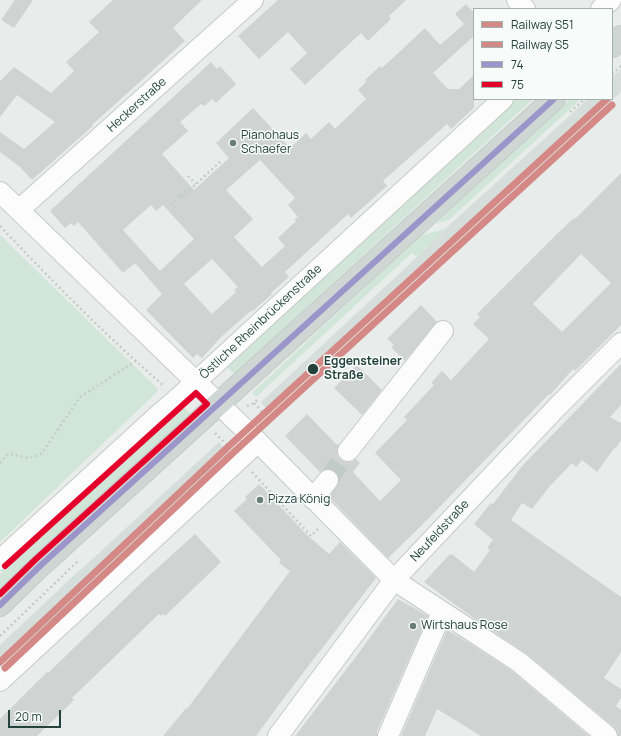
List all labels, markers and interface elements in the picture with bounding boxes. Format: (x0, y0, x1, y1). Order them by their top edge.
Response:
legend (473, 8, 613, 100)
text: Railway S51 (511, 16, 574, 33)
text: Railway S5 (511, 36, 569, 53)
text: 74 (511, 56, 524, 73)
street label: Heckerstraße (104, 75, 170, 135)
text: 75 (511, 76, 524, 93)
place label: Pianohaus Schaefer (241, 129, 299, 157)
marker: Pianohaus Schaefer (228, 138, 238, 148)
street label: Östliche Rheinbrückenstraße (197, 262, 325, 382)
place label: Eggensteiner Straße (324, 355, 402, 383)
marker: Eggensteiner Straße (306, 362, 320, 376)
place label: Pizza König (268, 493, 330, 507)
marker: Pizza König (255, 495, 265, 505)
street label: Neufeldstraße (408, 497, 472, 565)
place label: Wirtshaus Rose (421, 619, 508, 633)
marker: Wirtshaus Rose (408, 621, 418, 631)
scale bar (10, 702, 63, 728)
text: 20 m (15, 708, 42, 725)

